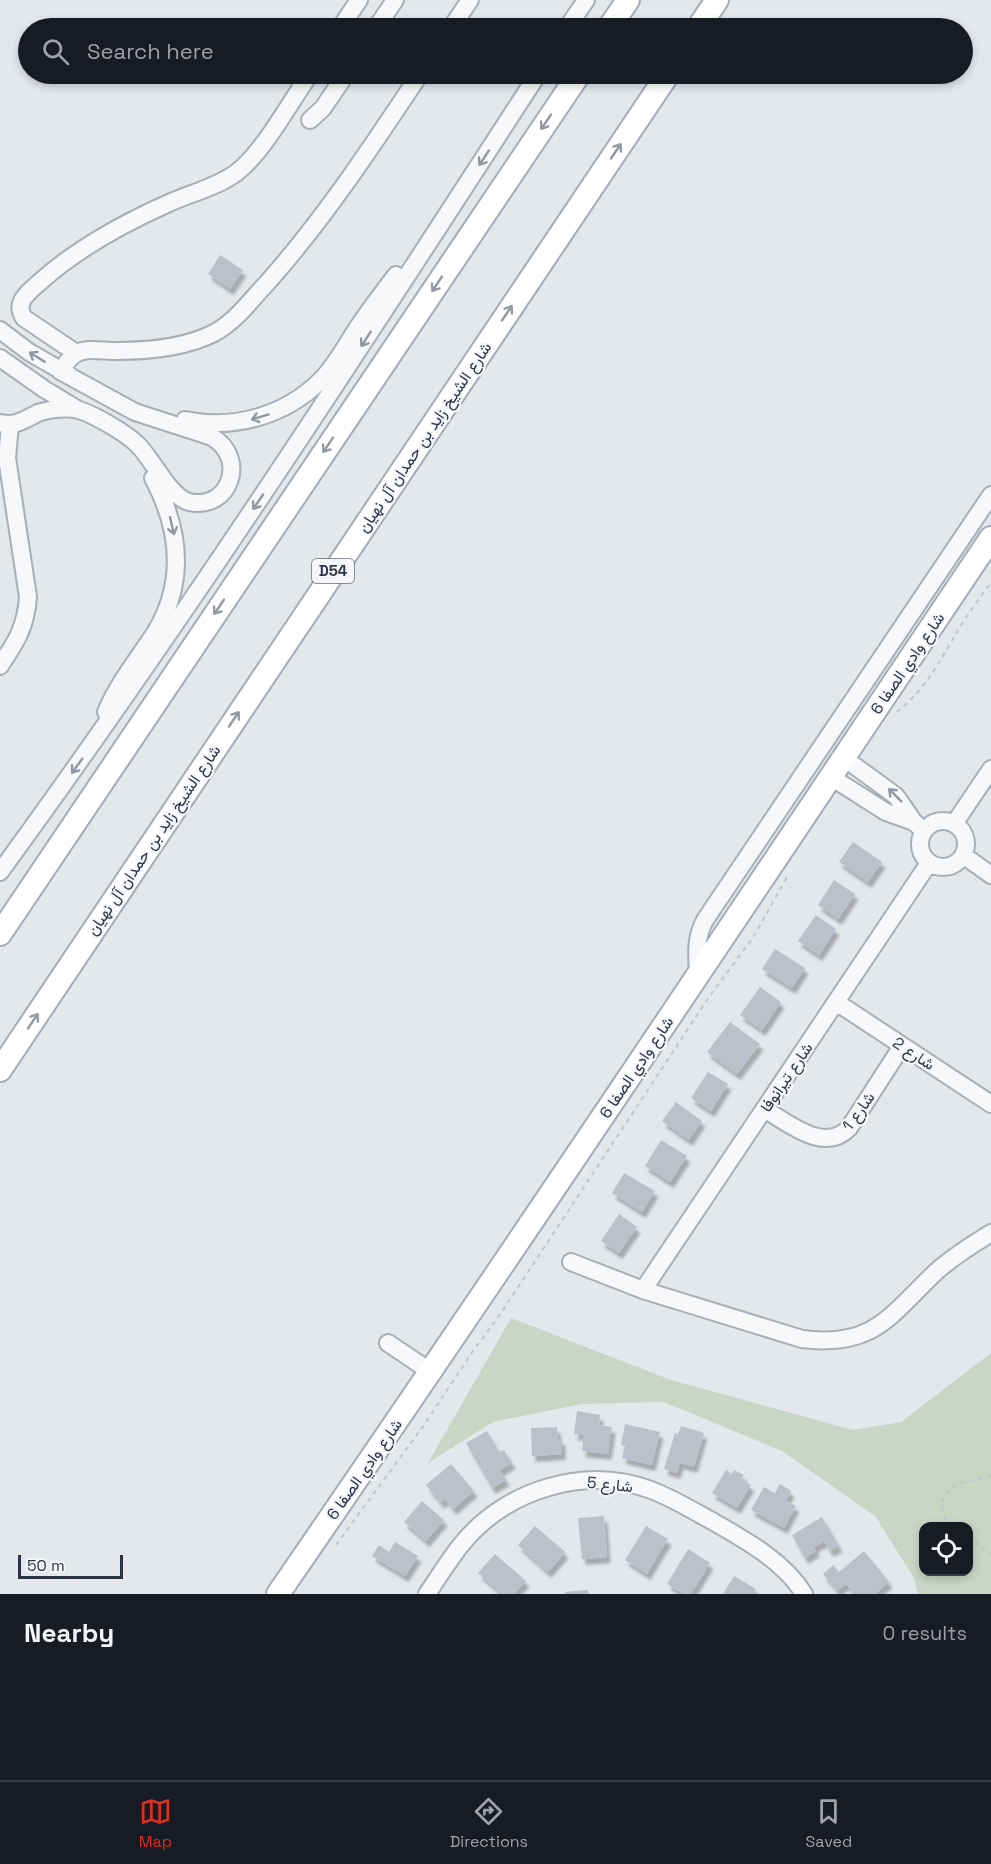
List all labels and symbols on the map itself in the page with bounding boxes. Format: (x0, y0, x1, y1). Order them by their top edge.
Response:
one-way arrow (540, 113, 552, 130)
one-way arrow (610, 144, 622, 160)
one-way arrow (477, 149, 489, 166)
one-way arrow (431, 275, 443, 291)
one-way arrow (501, 306, 513, 322)
one-way arrow (360, 330, 372, 347)
street label: شارع الشيخ زايد بن حمدان آل نهيان (353, 338, 497, 537)
one-way arrow (29, 350, 46, 362)
one-way arrow (250, 412, 269, 423)
one-way arrow (322, 436, 334, 453)
one-way arrow (252, 493, 265, 510)
one-way arrow (167, 515, 178, 535)
road number: D54 (312, 559, 354, 583)
one-way arrow (213, 598, 225, 615)
street label: شارع وادي الصفا 6 (866, 608, 952, 720)
one-way arrow (229, 711, 241, 728)
street label: شارع الشيخ زايد بن حمدان آل نهيان (82, 741, 226, 940)
one-way arrow (71, 758, 83, 774)
one-way arrow (887, 788, 902, 803)
street label: شارع وادي الصفا 6 (595, 1012, 681, 1124)
one-way arrow (27, 1013, 39, 1030)
street label: شارع 2 (888, 1032, 939, 1076)
street label: شارع تيرانوفا (755, 1038, 818, 1117)
street label: شارع 1 (837, 1088, 880, 1135)
street label: شارع وادي الصفا 6 (322, 1415, 409, 1525)
street label: شارع 5 (586, 1472, 634, 1498)
scale bar (18, 1552, 123, 1580)

